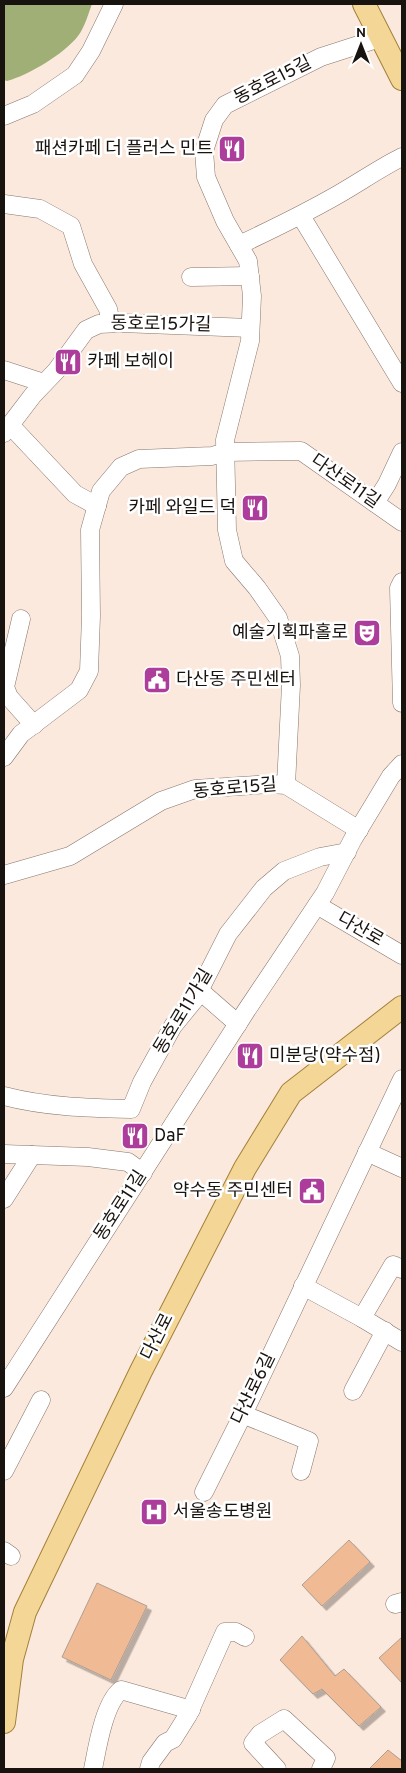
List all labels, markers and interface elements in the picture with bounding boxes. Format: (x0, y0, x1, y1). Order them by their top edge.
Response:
north arrow (336, 20, 386, 70)
text: N (356, 25, 366, 42)
street label: 동호로15길 (230, 52, 316, 110)
restaurant icon: 패션카페 더 플러스 민트 (217, 134, 247, 164)
place label: 패션카페 더 플러스 민트 (35, 138, 213, 161)
street label: 동호로15가길 (110, 313, 212, 337)
restaurant icon: 카페 보헤이 (53, 347, 83, 377)
place label: 카페 보헤이 (87, 351, 174, 374)
street label: 다산로11길 (306, 450, 384, 514)
restaurant icon: 카페 와일드 덕 (240, 493, 270, 523)
place label: 카페 와일드 덕 (128, 497, 236, 520)
theatre icon: 예술기획파홀로 (352, 618, 382, 648)
place label: 예술기획파홀로 (232, 622, 348, 645)
public building icon: 다산동 주민센터 (142, 665, 172, 695)
place label: 다산동 주민센터 (176, 669, 296, 692)
street label: 동호로15길 (192, 774, 278, 804)
street label: 다산로 (333, 908, 387, 952)
street label: 동호로11가길 (149, 965, 219, 1059)
restaurant icon: 미분당(약수점) (235, 1041, 265, 1071)
place label: 미분당(약수점) (269, 1045, 381, 1068)
restaurant icon: DaF (120, 1121, 150, 1151)
place label: DaF (154, 1125, 186, 1148)
street label: 동호로11길 (90, 1166, 152, 1246)
public building icon: 약수동 주민센터 (297, 1176, 327, 1206)
place label: 약수동 주민센터 (173, 1180, 293, 1203)
street label: 다산로 (136, 1310, 180, 1364)
street label: 다산로6길 (227, 1349, 281, 1429)
hospital icon: 서울송도병원 (139, 1497, 169, 1527)
place label: 서울송도병원 (173, 1501, 272, 1524)

